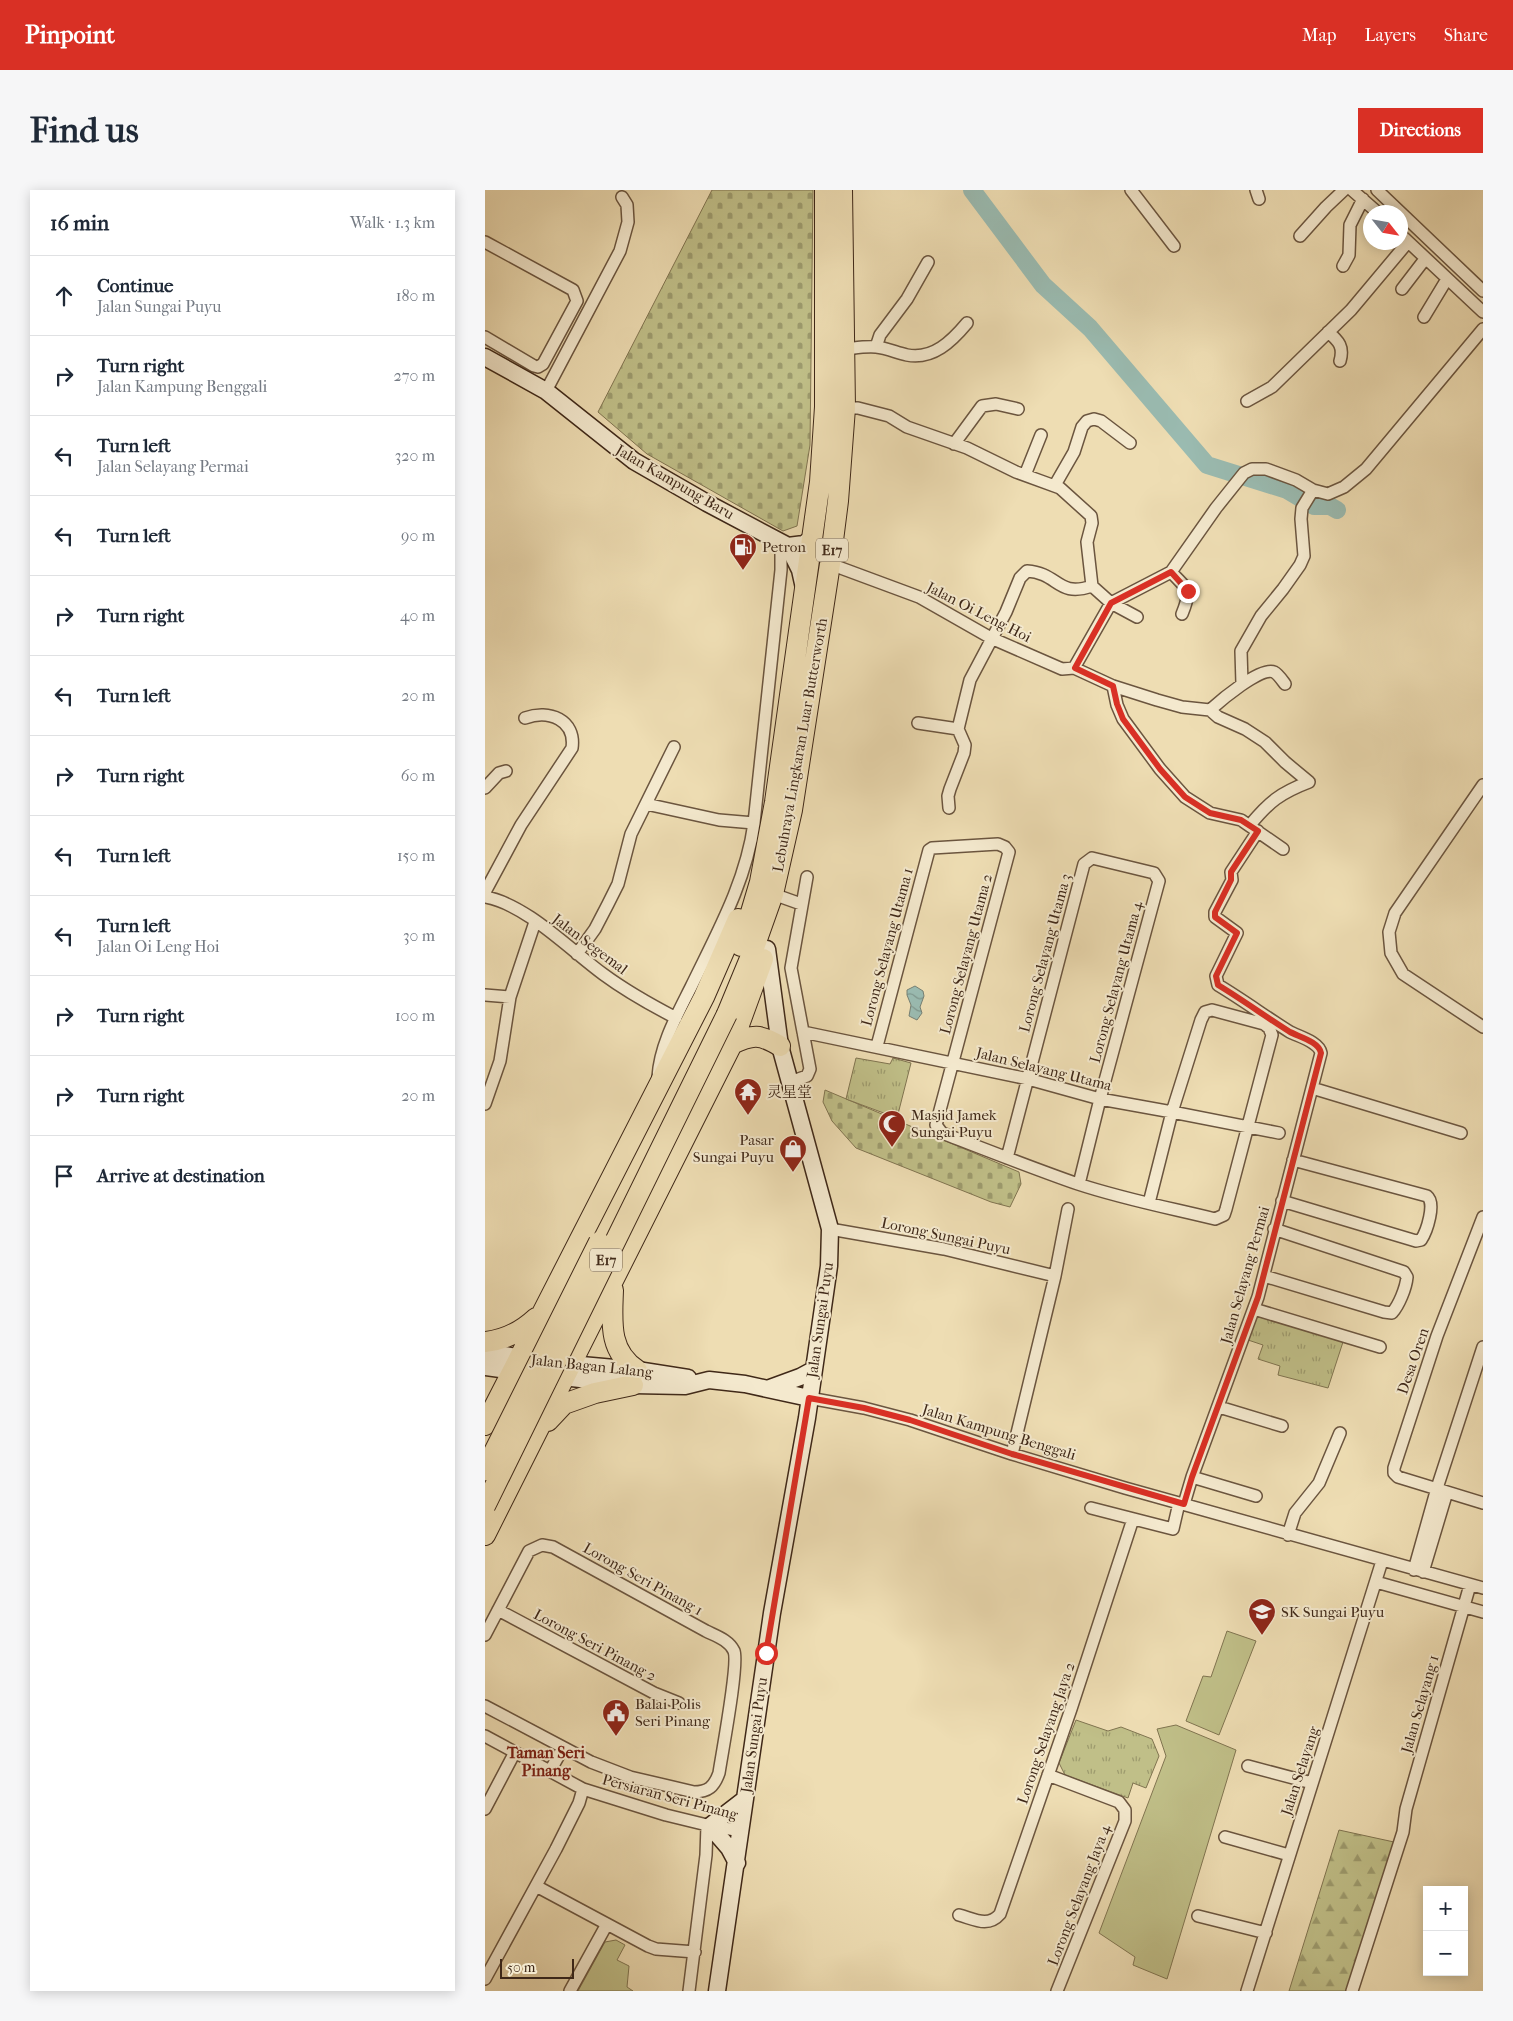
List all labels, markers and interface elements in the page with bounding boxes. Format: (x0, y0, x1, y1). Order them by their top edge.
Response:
text: Pinpoint (25, 21, 115, 49)
text: Map (1302, 25, 1336, 46)
text: Layers (1364, 25, 1416, 46)
text: Share (1444, 25, 1488, 46)
button: Directions (1358, 108, 1483, 153)
text: Find us (30, 110, 139, 151)
north arrow (1363, 205, 1408, 250)
text: 16 min (50, 211, 109, 235)
text: Walk · 1.3 km (350, 213, 435, 232)
text: Continue (97, 275, 173, 297)
icon: ahead (50, 282, 78, 310)
text: 180 m (396, 286, 435, 305)
text: Jalan Sungai Puyu (97, 297, 221, 316)
text: Turn right (97, 355, 184, 377)
icon: right (50, 362, 78, 390)
text: 270 m (394, 366, 435, 385)
text: Jalan Kampung Benggali (97, 377, 267, 396)
text: Turn left (97, 435, 171, 457)
street label: Jalan Kampung Baru (612, 440, 738, 524)
icon: left (50, 442, 78, 470)
text: 320 m (395, 446, 435, 465)
text: Jalan Selayang Permai (97, 457, 249, 476)
icon: left (50, 522, 78, 550)
text: Turn left (97, 525, 171, 547)
text: 90 m (401, 526, 435, 545)
fuel station icon: Petron (728, 532, 758, 571)
place label: Petron (762, 538, 806, 556)
road number: E17 (816, 538, 848, 562)
street label: Jalan Oi Leng Hoi (923, 577, 1035, 646)
route end (1177, 580, 1200, 603)
icon: right (50, 602, 78, 630)
text: Turn right (97, 605, 184, 627)
text: 40 m (400, 606, 435, 625)
street label: Lebuhraya Lingkaran Luar Butterworth (769, 616, 831, 873)
icon: left (50, 682, 78, 710)
text: Turn left (97, 685, 171, 707)
text: 20 m (401, 686, 435, 705)
icon: right (50, 762, 78, 790)
text: Turn right (97, 765, 184, 787)
text: 60 m (401, 766, 435, 785)
icon: left (50, 842, 78, 870)
text: Turn left (97, 845, 171, 867)
text: 150 m (397, 846, 435, 865)
street label: Lorong Selayang Utama 1 (857, 866, 917, 1028)
street label: Lorong Selayang Utama 2 (936, 872, 996, 1036)
street label: Lorong Selayang Utama 3 (1015, 872, 1075, 1034)
street label: Lorong Selayang Utama 4 (1086, 898, 1147, 1065)
street label: Jalan Segemal (548, 909, 631, 978)
text: Turn left (97, 915, 171, 937)
icon: left (50, 922, 78, 950)
text: 30 m (403, 926, 435, 945)
text: Jalan Oi Leng Hoi (97, 937, 220, 956)
icon: right (50, 1002, 78, 1030)
text: Turn right (97, 1005, 184, 1027)
text: 100 m (395, 1006, 435, 1025)
street label: Jalan Selayang Utama (973, 1043, 1115, 1095)
temple icon: 灵星堂 (733, 1077, 763, 1116)
icon: right (50, 1082, 78, 1110)
place label: 灵星堂 (767, 1083, 812, 1101)
text: Turn right (97, 1085, 184, 1107)
text: 20 m (401, 1086, 435, 1105)
place label: Masjid Jamek Sungai Puyu (911, 1106, 997, 1141)
mosque icon: Masjid Jamek Sungai Puyu (877, 1109, 907, 1148)
place label: Pasar Sungai Puyu (693, 1131, 775, 1166)
shop icon: Pasar Sungai Puyu (778, 1134, 808, 1173)
icon: arrive (50, 1162, 78, 1190)
text: Arrive at destination (97, 1165, 265, 1187)
street label: Jalan Selayang Permai (1216, 1204, 1273, 1347)
street label: Lorong Sungai Puyu (880, 1214, 1013, 1259)
road number: E17 (590, 1248, 622, 1272)
street label: Jalan Sungai Puyu (803, 1261, 837, 1380)
street label: Desa Oren (1393, 1325, 1433, 1396)
street label: Jalan Bagan Lalang (529, 1351, 655, 1381)
street label: Jalan Kampung Benggali (919, 1400, 1079, 1464)
street label: Lorong Seri Pinang 1 (580, 1539, 706, 1619)
school or university icon: SK Sungai Puyu (1247, 1597, 1277, 1636)
place label: SK Sungai Puyu (1281, 1603, 1385, 1621)
street label: Lorong Seri Pinang 2 (531, 1605, 660, 1685)
route start (755, 1642, 778, 1665)
street label: Jalan Selayang 1 (1397, 1653, 1443, 1756)
street label: Lorong Selayang Jaya 2 (1013, 1660, 1079, 1806)
street label: Jalan Sungai Puyu (737, 1676, 771, 1795)
place label: Balai Polis Seri Pinang (635, 1695, 711, 1730)
public building icon: Balai Polis Seri Pinang (601, 1698, 631, 1737)
street label: Jalan Selayang (1277, 1723, 1323, 1819)
district label: Taman Seri Pinang (506, 1743, 585, 1781)
street label: Persiaran Seri Pinang (600, 1770, 741, 1824)
street label: Lorong Selayang Jaya 4 (1044, 1821, 1115, 1968)
map controls (1423, 1886, 1468, 1976)
button: + (1423, 1886, 1468, 1931)
button: − (1423, 1931, 1468, 1976)
scale bar (500, 1956, 574, 1979)
text: 50 m (507, 1959, 535, 1976)

